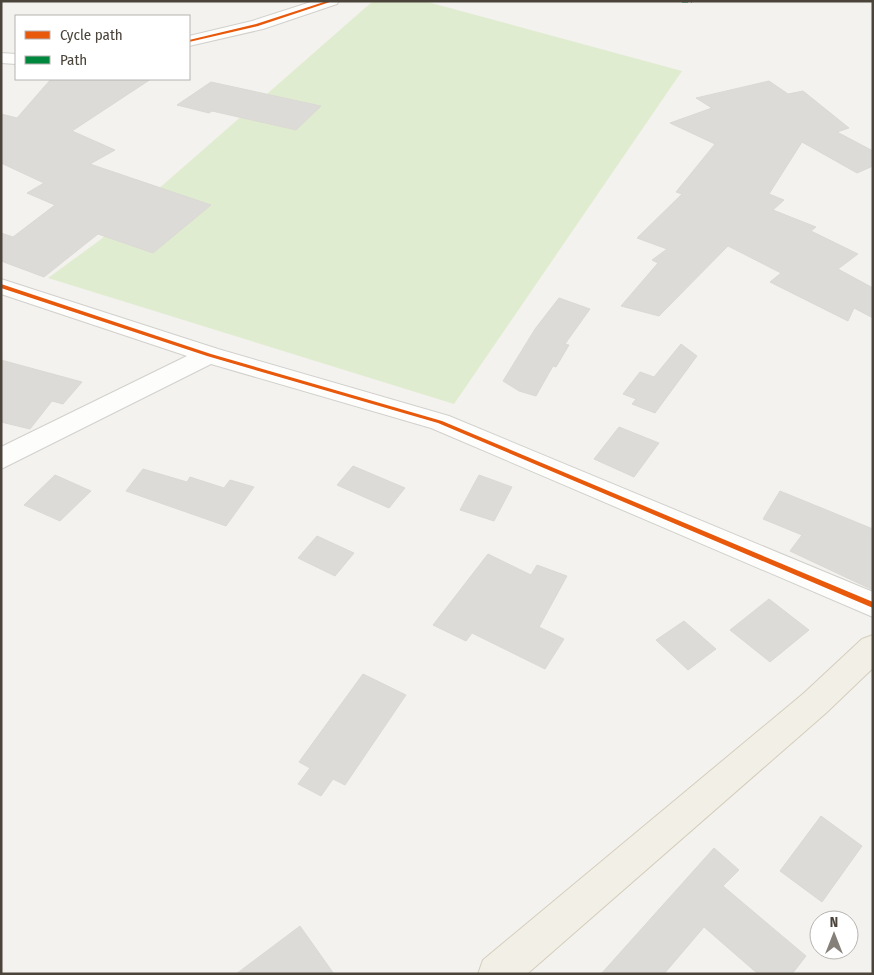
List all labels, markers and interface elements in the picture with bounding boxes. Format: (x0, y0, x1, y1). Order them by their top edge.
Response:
legend (15, 15, 190, 80)
text: Cycle path (60, 26, 123, 44)
text: Path (60, 51, 87, 69)
north arrow (809, 910, 859, 960)
text: N (830, 914, 838, 931)

